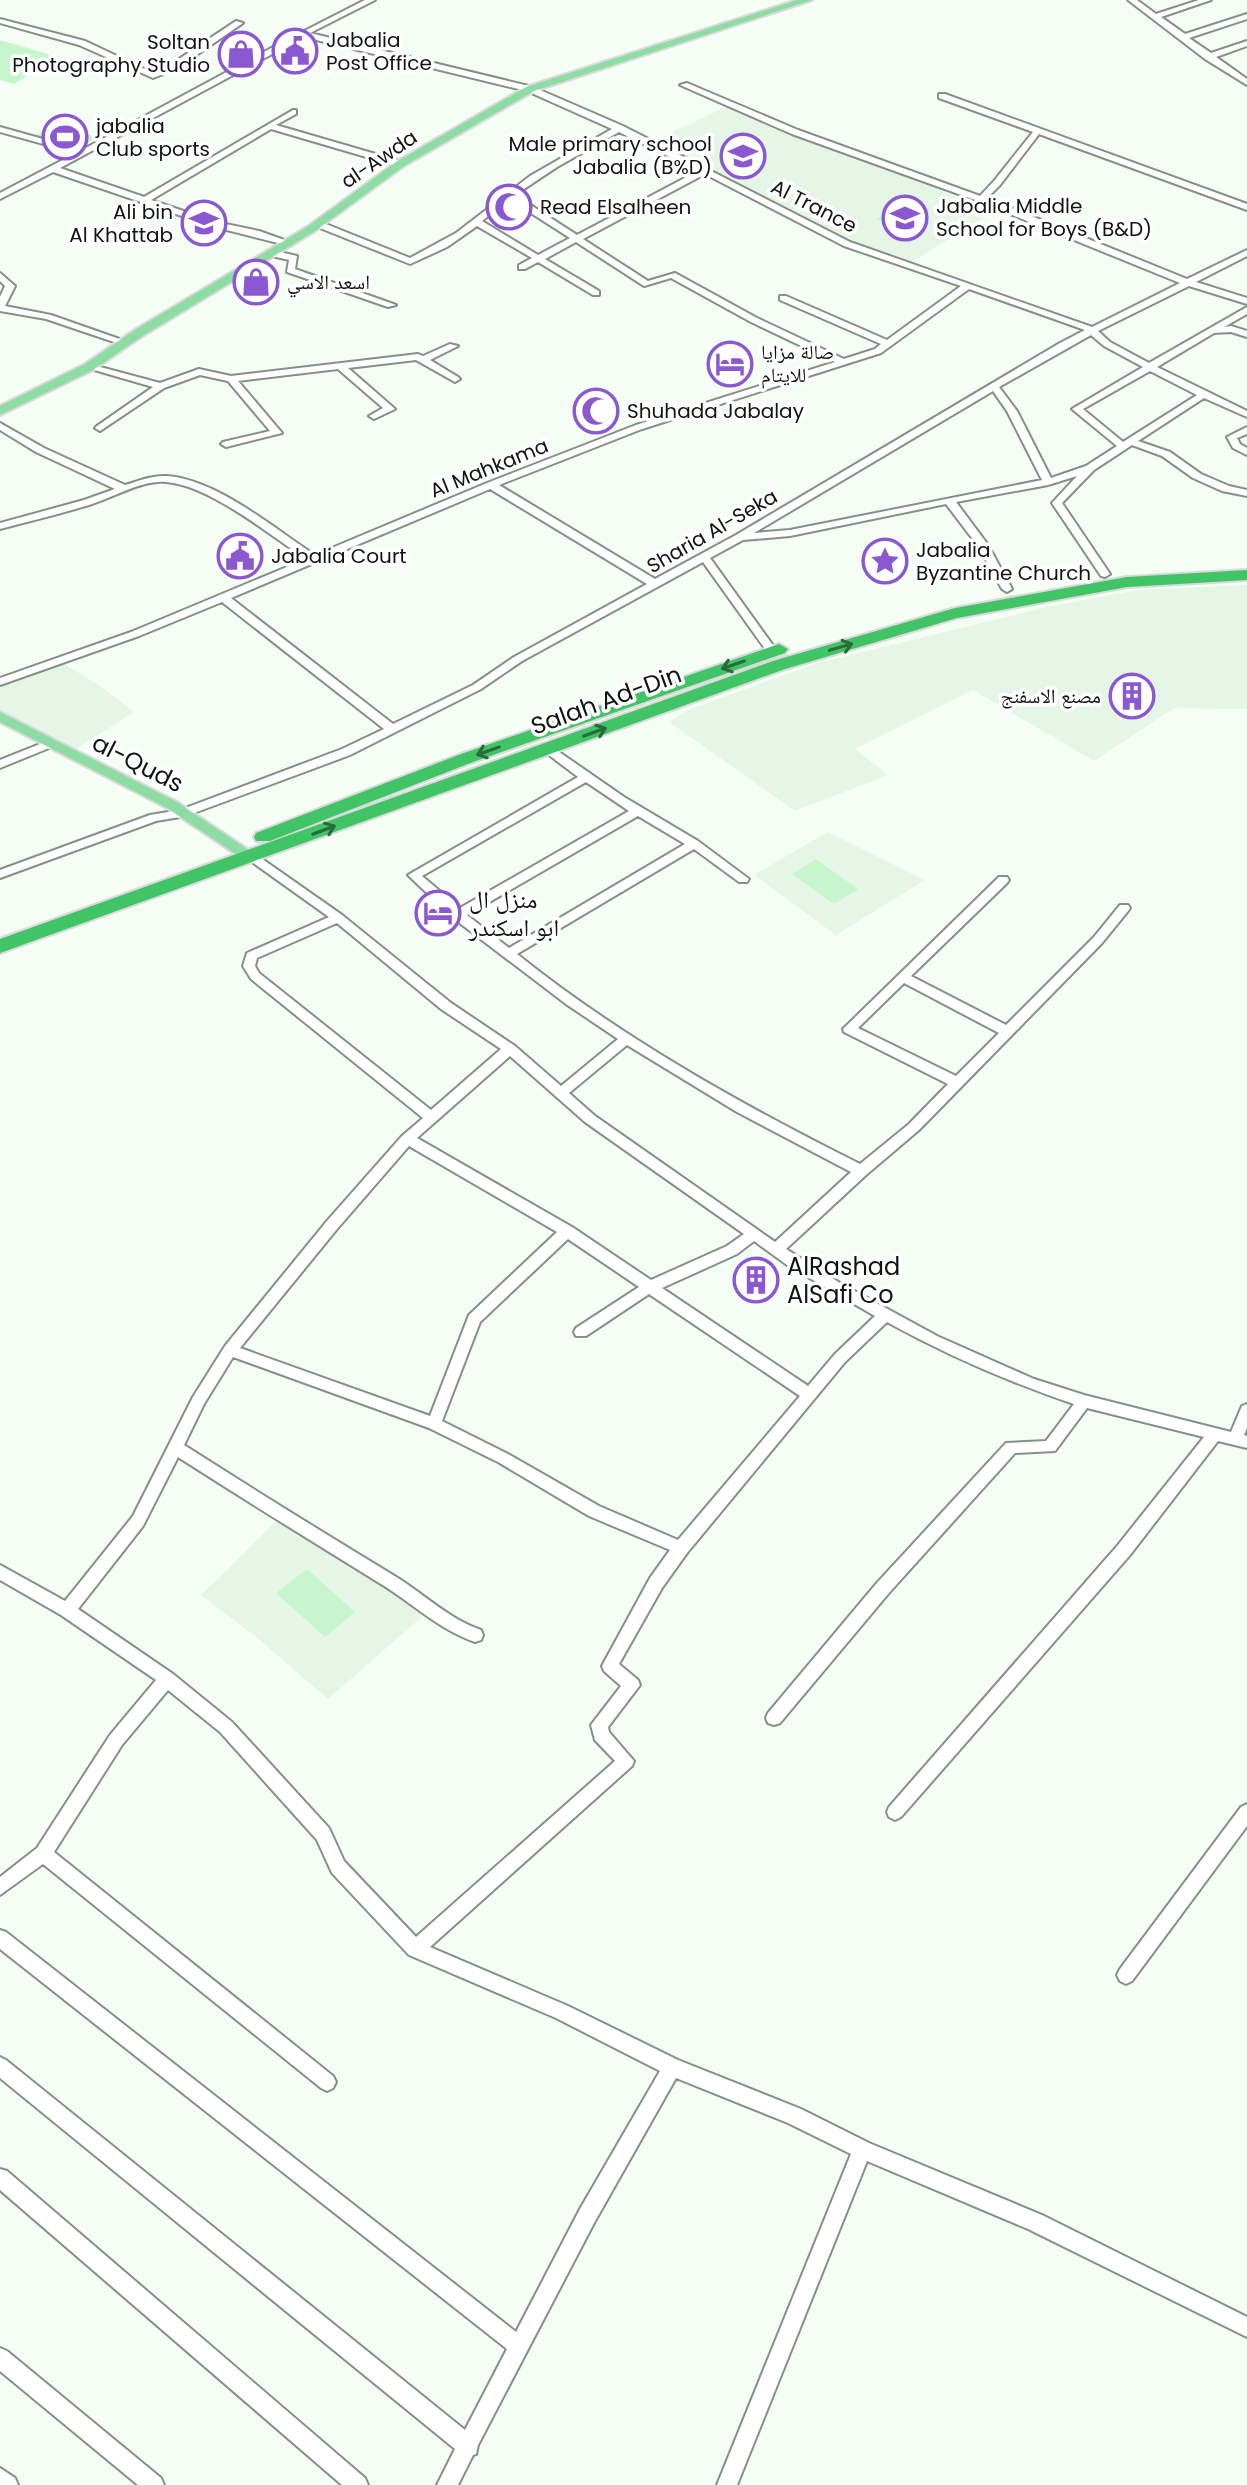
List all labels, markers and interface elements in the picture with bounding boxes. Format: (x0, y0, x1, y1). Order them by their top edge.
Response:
place label: Jabalia Post Office (326, 26, 432, 77)
public building icon: Jabalia Post Office (271, 27, 319, 75)
place label: Soltan Photography Studio (12, 28, 210, 79)
shop icon: Soltan Photography Studio (217, 30, 265, 78)
place label: jabalia Club sports (95, 112, 210, 163)
sports icon: jabalia Club sports (41, 113, 89, 161)
street label: al-Awda (335, 123, 423, 195)
place label: Male primary school Jabalia (B%D) (509, 130, 712, 181)
school or university icon: Male primary school Jabalia (B%D) (719, 132, 767, 180)
street label: Al Trance (766, 172, 862, 240)
mosque icon: Read Elsalheen (485, 183, 533, 231)
place label: Jabalia Middle School for Boys (B&D) (936, 192, 1152, 243)
place label: Read Elsalheen (540, 193, 691, 221)
school or university icon: Jabalia Middle School for Boys (B&D) (881, 194, 929, 242)
place label: Ali bin Al Khattab (69, 198, 173, 249)
school or university icon: Ali bin Al Khattab (180, 199, 228, 247)
shop icon: اسعد الاسي (232, 258, 280, 306)
place label: اسعد الاسي (287, 268, 370, 298)
place label: صالة مزايا للايتام (761, 338, 834, 389)
hotel icon: صالة مزايا للايتام (706, 340, 754, 388)
mosque icon: Shuhada Jabalay (572, 387, 620, 435)
place label: Shuhada Jabalay (627, 397, 804, 425)
street label: Al Mahkama (426, 432, 552, 504)
street label: Sharia Al-Seka (641, 482, 783, 580)
public building icon: Jabalia Court (216, 532, 264, 580)
place label: Jabalia Byzantine Church (916, 536, 1091, 587)
place icon: Jabalia Byzantine Church (861, 537, 909, 585)
place label: Jabalia Court (271, 542, 407, 570)
one-way arrow (827, 639, 853, 654)
street label: Salah Ad-Din (526, 657, 686, 743)
one-way arrow (721, 659, 746, 673)
building icon: مصنع الاسفنج (1108, 672, 1156, 720)
place label: مصنع الاسفنج (1000, 682, 1101, 710)
one-way arrow (582, 724, 607, 738)
street label: al-Quds (87, 726, 189, 800)
one-way arrow (476, 745, 500, 759)
one-way arrow (311, 822, 336, 836)
place label: منزل ال ابو اسكندر (468, 883, 559, 944)
hotel icon: منزل ال ابو اسكندر (414, 889, 462, 937)
place label: AlRashad AlSafi Co (787, 1250, 900, 1311)
building icon: AlRashad AlSafi Co (732, 1256, 780, 1304)

